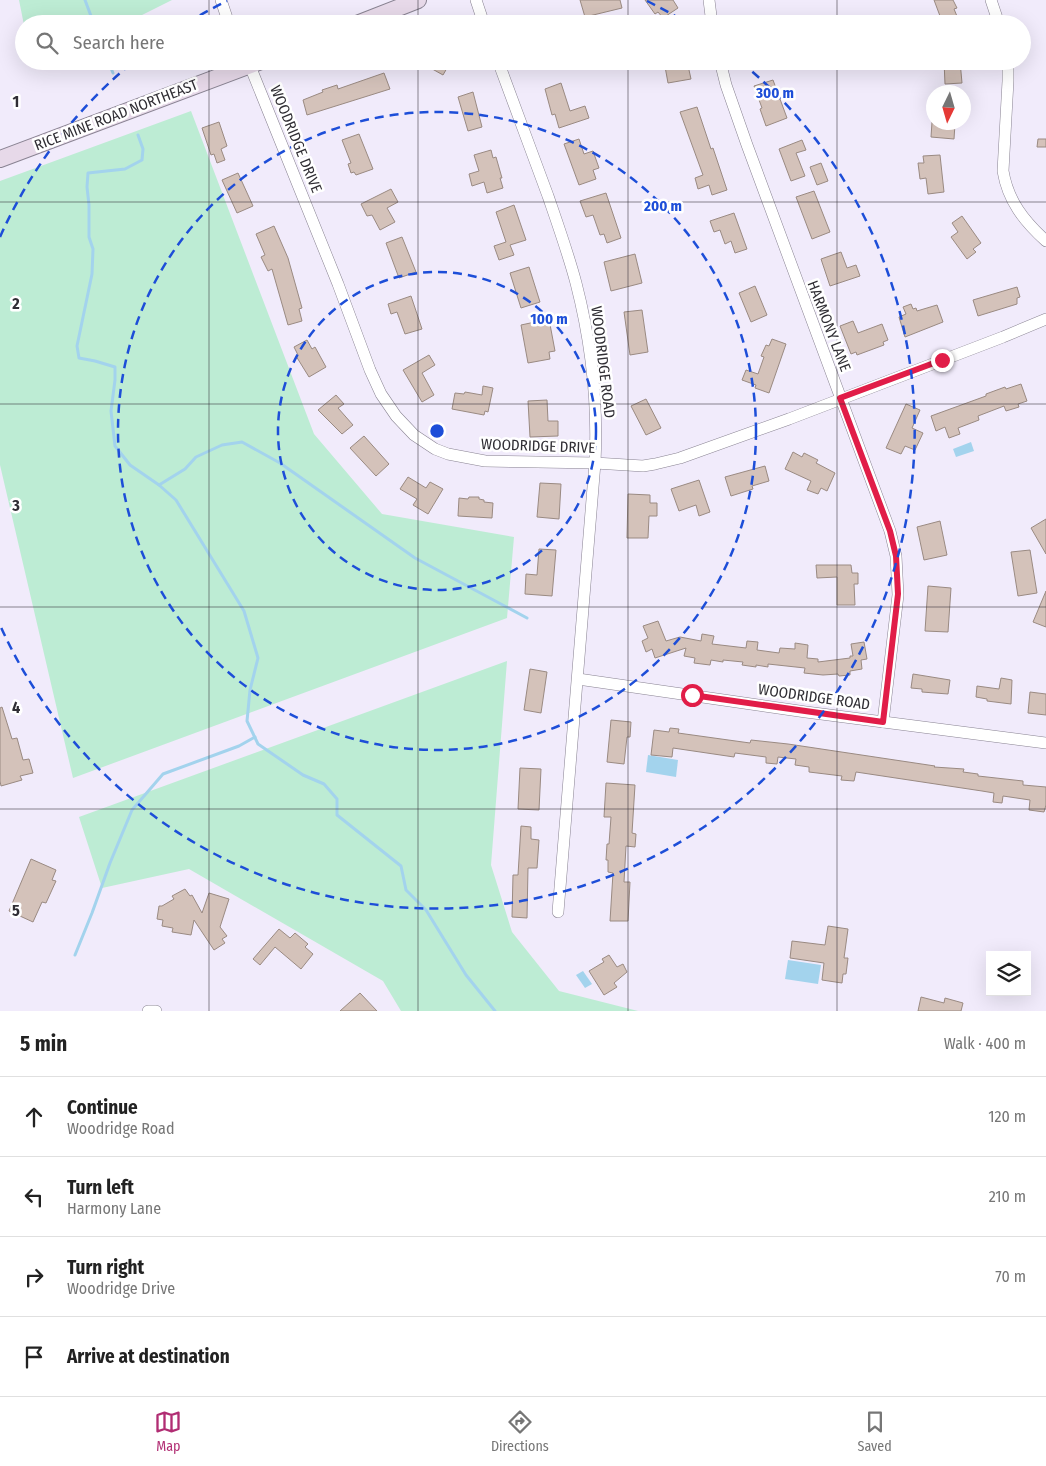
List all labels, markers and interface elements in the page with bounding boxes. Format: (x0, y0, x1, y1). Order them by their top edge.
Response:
search box (15, 15, 1031, 70)
icon: search (33, 29, 61, 57)
text: Search here (73, 31, 165, 54)
street label: RICE MINE ROAD NORTHEAST (32, 76, 200, 154)
street label: WOODRIDGE DRIVE (266, 83, 326, 195)
text: 300 m (755, 84, 794, 102)
north arrow (926, 85, 971, 130)
text: 1 (13, 92, 19, 111)
text: 200 m (643, 197, 682, 215)
street label: HARMONY LANE (803, 278, 855, 374)
text: 2 (11, 294, 20, 313)
street label: WOODRIDGE ROAD (587, 305, 619, 419)
text: 100 m (530, 310, 568, 328)
route end (931, 349, 954, 372)
centre of rings (428, 422, 446, 440)
street label: WOODRIDGE DRIVE (481, 435, 595, 457)
text: 3 (11, 496, 20, 515)
street label: WOODRIDGE ROAD (757, 680, 871, 714)
route start (681, 684, 704, 707)
text: 4 (12, 698, 20, 717)
text: 5 (12, 901, 20, 920)
map controls (986, 951, 1031, 996)
button: layers (986, 951, 1031, 996)
text: 5 min (20, 1031, 67, 1057)
text: Walk · 400 m (944, 1034, 1026, 1053)
text: Continue (67, 1096, 138, 1119)
icon: ahead (20, 1103, 48, 1131)
text: 120 m (988, 1107, 1026, 1126)
text: Woodridge Road (67, 1119, 175, 1138)
text: Turn left (67, 1176, 134, 1199)
icon: left (20, 1183, 48, 1211)
text: 210 m (989, 1187, 1026, 1206)
text: Harmony Lane (67, 1199, 161, 1218)
text: Turn right (67, 1256, 144, 1279)
icon: right (20, 1263, 48, 1291)
text: 70 m (995, 1267, 1026, 1286)
text: Woodridge Drive (67, 1279, 175, 1298)
icon: arrive (20, 1343, 48, 1371)
text: Arrive at destination (67, 1345, 230, 1368)
tab: Map (154, 1408, 182, 1455)
tab: Directions (491, 1408, 549, 1455)
tab: Saved (857, 1408, 892, 1455)

